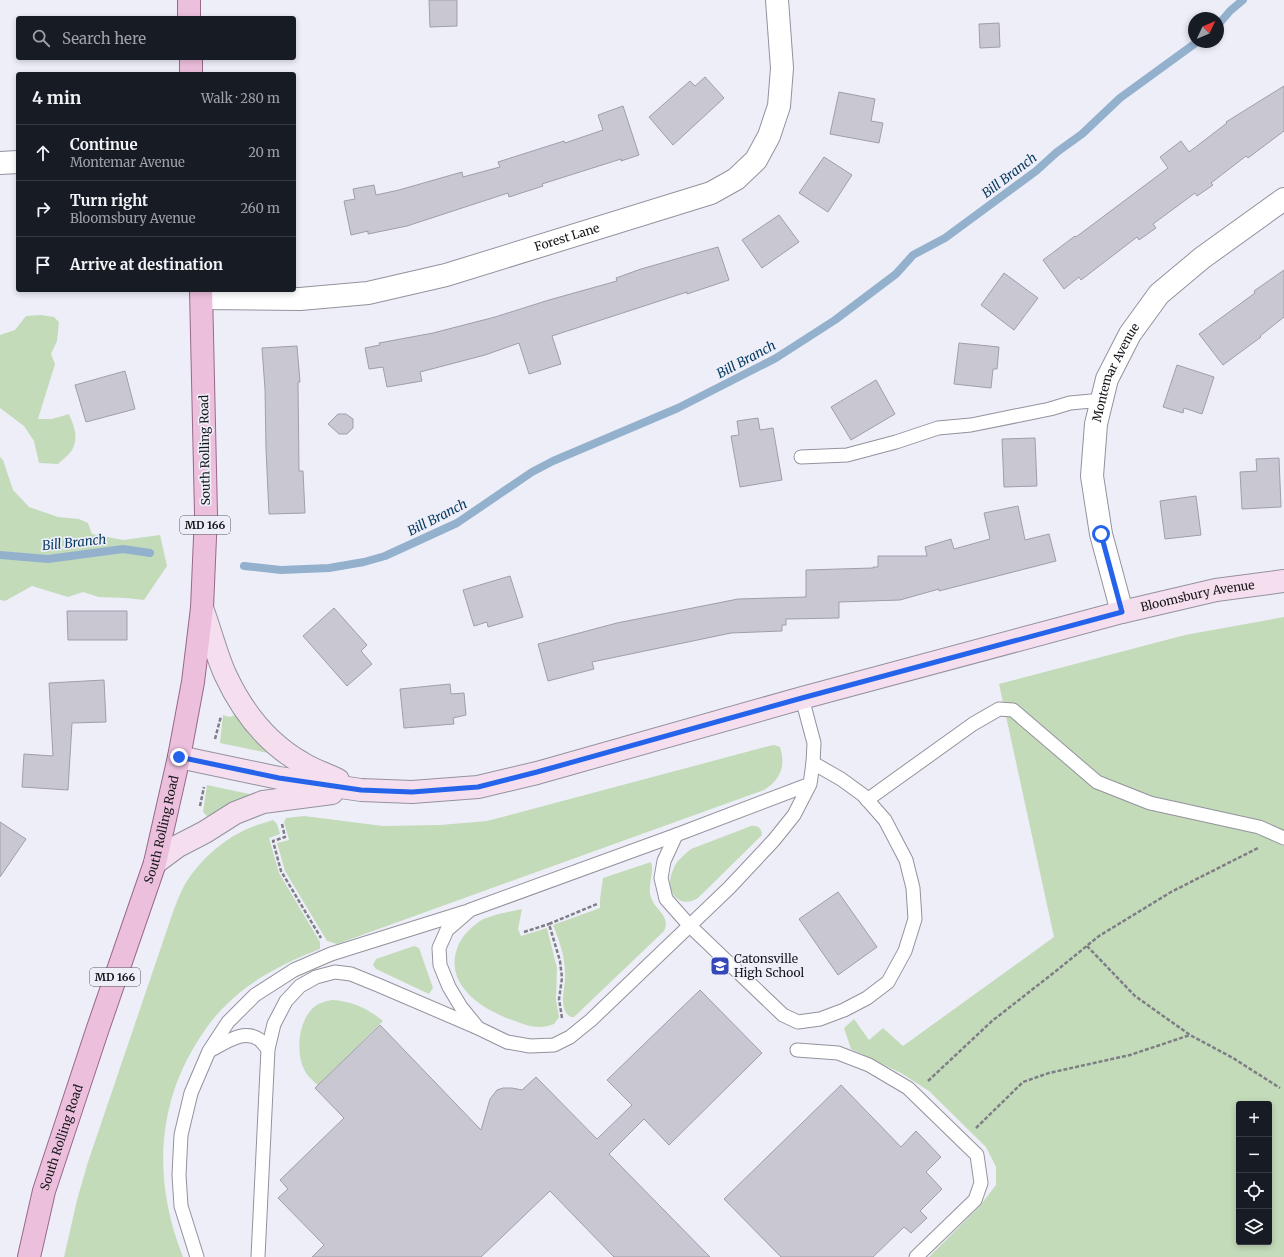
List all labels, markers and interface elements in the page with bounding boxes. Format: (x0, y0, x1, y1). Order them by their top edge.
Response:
north arrow (1188, 12, 1224, 48)
search box (16, 16, 296, 60)
icon: search (30, 27, 52, 49)
text: Search here (62, 29, 146, 48)
text: 4 min (32, 87, 81, 109)
text: Walk · 280 m (201, 90, 280, 107)
text: Continue (70, 135, 138, 154)
icon: ahead (32, 142, 54, 164)
text: 20 m (248, 144, 280, 161)
water label: Bill Branch (978, 149, 1040, 202)
text: Montemar Avenue (70, 154, 185, 171)
text: Turn right (70, 191, 148, 210)
icon: right (32, 198, 54, 220)
text: 260 m (240, 200, 280, 217)
text: Bloomsbury Avenue (70, 210, 195, 227)
street label: Forest Lane (533, 220, 601, 254)
icon: arrive (32, 254, 54, 276)
text: Arrive at destination (70, 255, 223, 274)
street label: Montemar Avenue (1089, 320, 1142, 423)
water label: Bill Branch (714, 337, 779, 382)
street label: South Rolling Road (196, 395, 213, 505)
water label: Bill Branch (405, 495, 470, 540)
road number: MD 166 (180, 516, 230, 534)
route start (1092, 525, 1110, 543)
water label: Bill Branch (41, 531, 107, 554)
street label: Bloomsbury Avenue (1139, 577, 1255, 614)
route end (170, 748, 188, 766)
street label: South Rolling Road (140, 774, 182, 885)
place label: Catonsville High School (734, 951, 805, 980)
school or university icon: Catonsville High School (709, 955, 731, 977)
road number: MD 166 (90, 968, 140, 986)
street label: South Rolling Road (37, 1082, 86, 1192)
map controls (1236, 1101, 1272, 1245)
button: + (1236, 1101, 1272, 1137)
button: − (1236, 1137, 1272, 1173)
button: locate (1236, 1173, 1272, 1209)
button: layers (1236, 1209, 1272, 1245)

